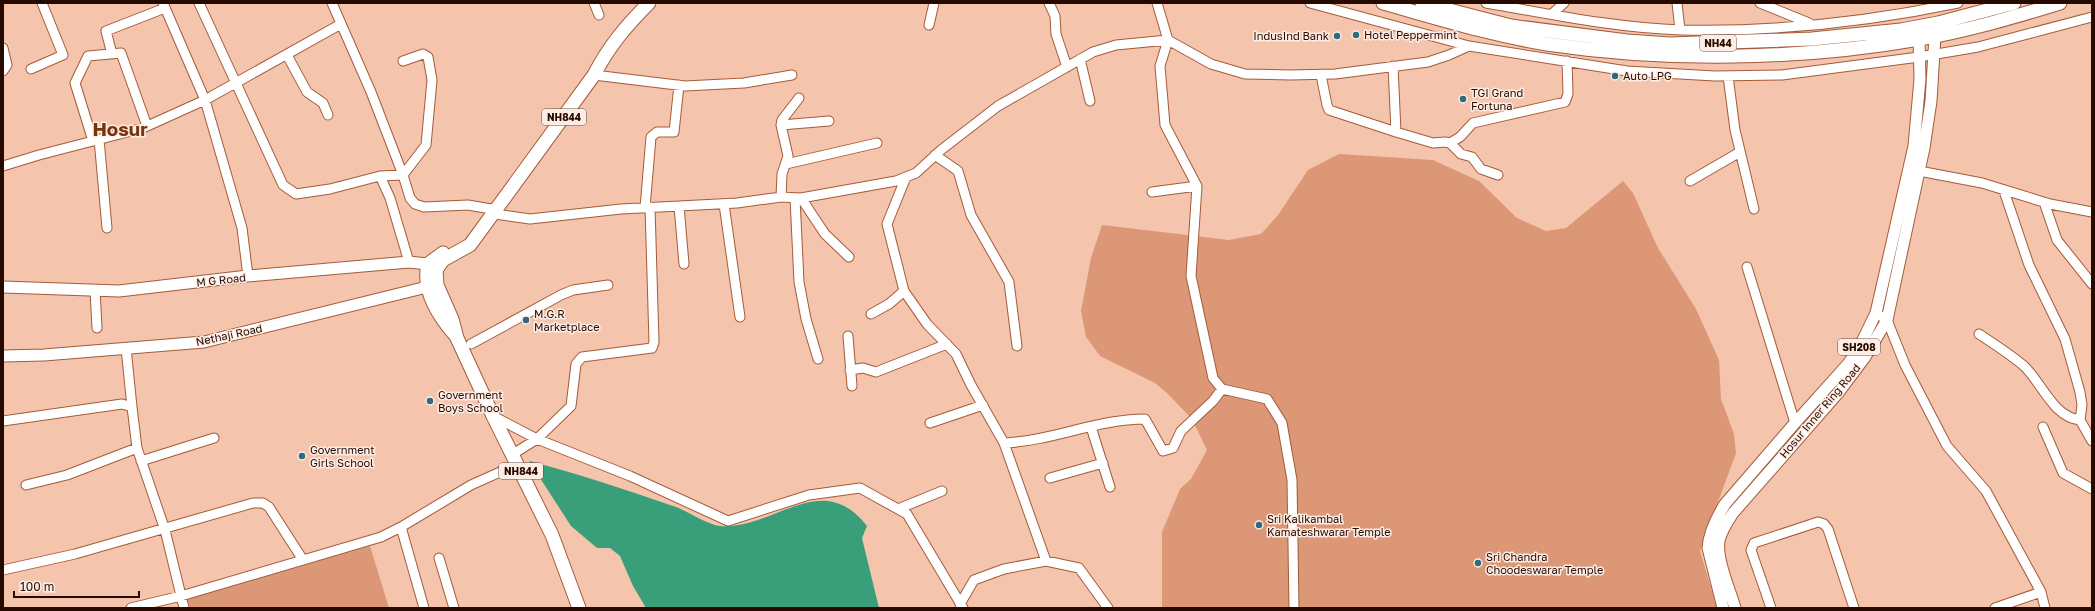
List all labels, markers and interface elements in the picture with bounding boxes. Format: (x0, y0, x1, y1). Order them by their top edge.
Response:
place label: Hotel Peppermint (1364, 28, 1457, 41)
place label: IndusInd Bank (1253, 29, 1329, 42)
marker: Hotel Peppermint (1351, 30, 1361, 40)
marker: IndusInd Bank (1332, 31, 1342, 41)
road number: NH44 (1700, 35, 1736, 51)
place label: Auto LPG (1623, 69, 1672, 82)
marker: Auto LPG (1610, 71, 1620, 81)
place label: TGI Grand Fortuna (1471, 86, 1523, 112)
marker: TGI Grand Fortuna (1458, 94, 1468, 104)
road number: NH844 (542, 109, 586, 125)
district label: Hosur (92, 117, 148, 140)
street label: M G Road (196, 270, 246, 289)
place label: M.G.R Marketplace (534, 307, 600, 333)
marker: M.G.R Marketplace (521, 315, 531, 325)
street label: Nethaji Road (194, 321, 263, 348)
road number: SH208 (1838, 339, 1880, 355)
street label: Hosur Inner Ring Road (1777, 361, 1863, 460)
place label: Government Boys School (438, 388, 503, 414)
marker: Government Boys School (425, 396, 435, 406)
place label: Government Girls School (310, 443, 375, 469)
marker: Government Girls School (297, 451, 307, 461)
road number: NH844 (499, 463, 543, 479)
place label: Sri Kalikambal Kamateshwarar Temple (1267, 512, 1391, 538)
marker: Sri Kalikambal Kamateshwarar Temple (1254, 520, 1264, 530)
place label: Sri Chandra Choodeswarar Temple (1486, 550, 1603, 576)
marker: Sri Chandra Choodeswarar Temple (1473, 558, 1483, 568)
scale bar (14, 573, 139, 599)
text: 100 m (20, 579, 54, 594)

